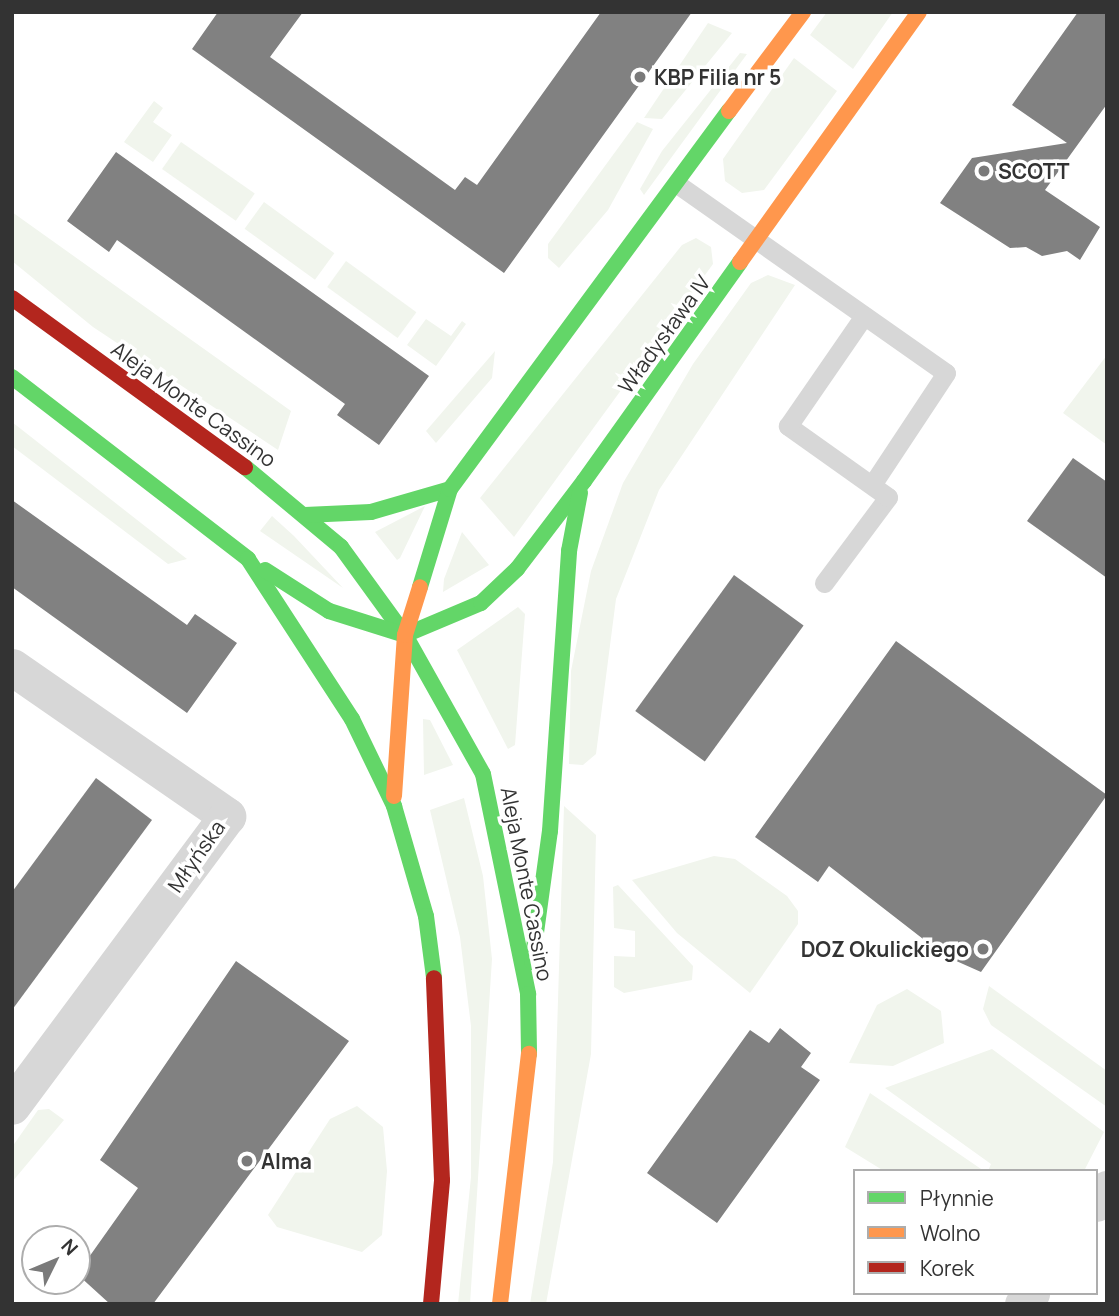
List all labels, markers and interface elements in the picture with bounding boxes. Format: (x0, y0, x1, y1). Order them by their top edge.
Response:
place label: KBP Filia nr 5 (654, 64, 781, 90)
marker: KBP Filia nr 5 (632, 69, 648, 85)
place label: SCOTT (998, 158, 1069, 184)
marker: SCOTT (976, 163, 992, 179)
street label: Władysława IV (613, 270, 715, 398)
street label: Aleja Monte Cassino (107, 336, 281, 472)
street label: Aleja Monte Cassino (496, 785, 558, 983)
street label: Młyńska (162, 815, 230, 897)
place label: DOZ Okulickiego (801, 936, 969, 962)
marker: DOZ Okulickiego (975, 941, 991, 957)
place label: Alma (261, 1148, 312, 1174)
marker: Alma (239, 1153, 255, 1169)
legend (853, 1169, 1098, 1295)
text: Płynnie (920, 1184, 994, 1212)
text: Wolno (920, 1219, 981, 1247)
north arrow (21, 1225, 91, 1295)
text: N (56, 1233, 84, 1261)
text: Korek (920, 1254, 974, 1282)

